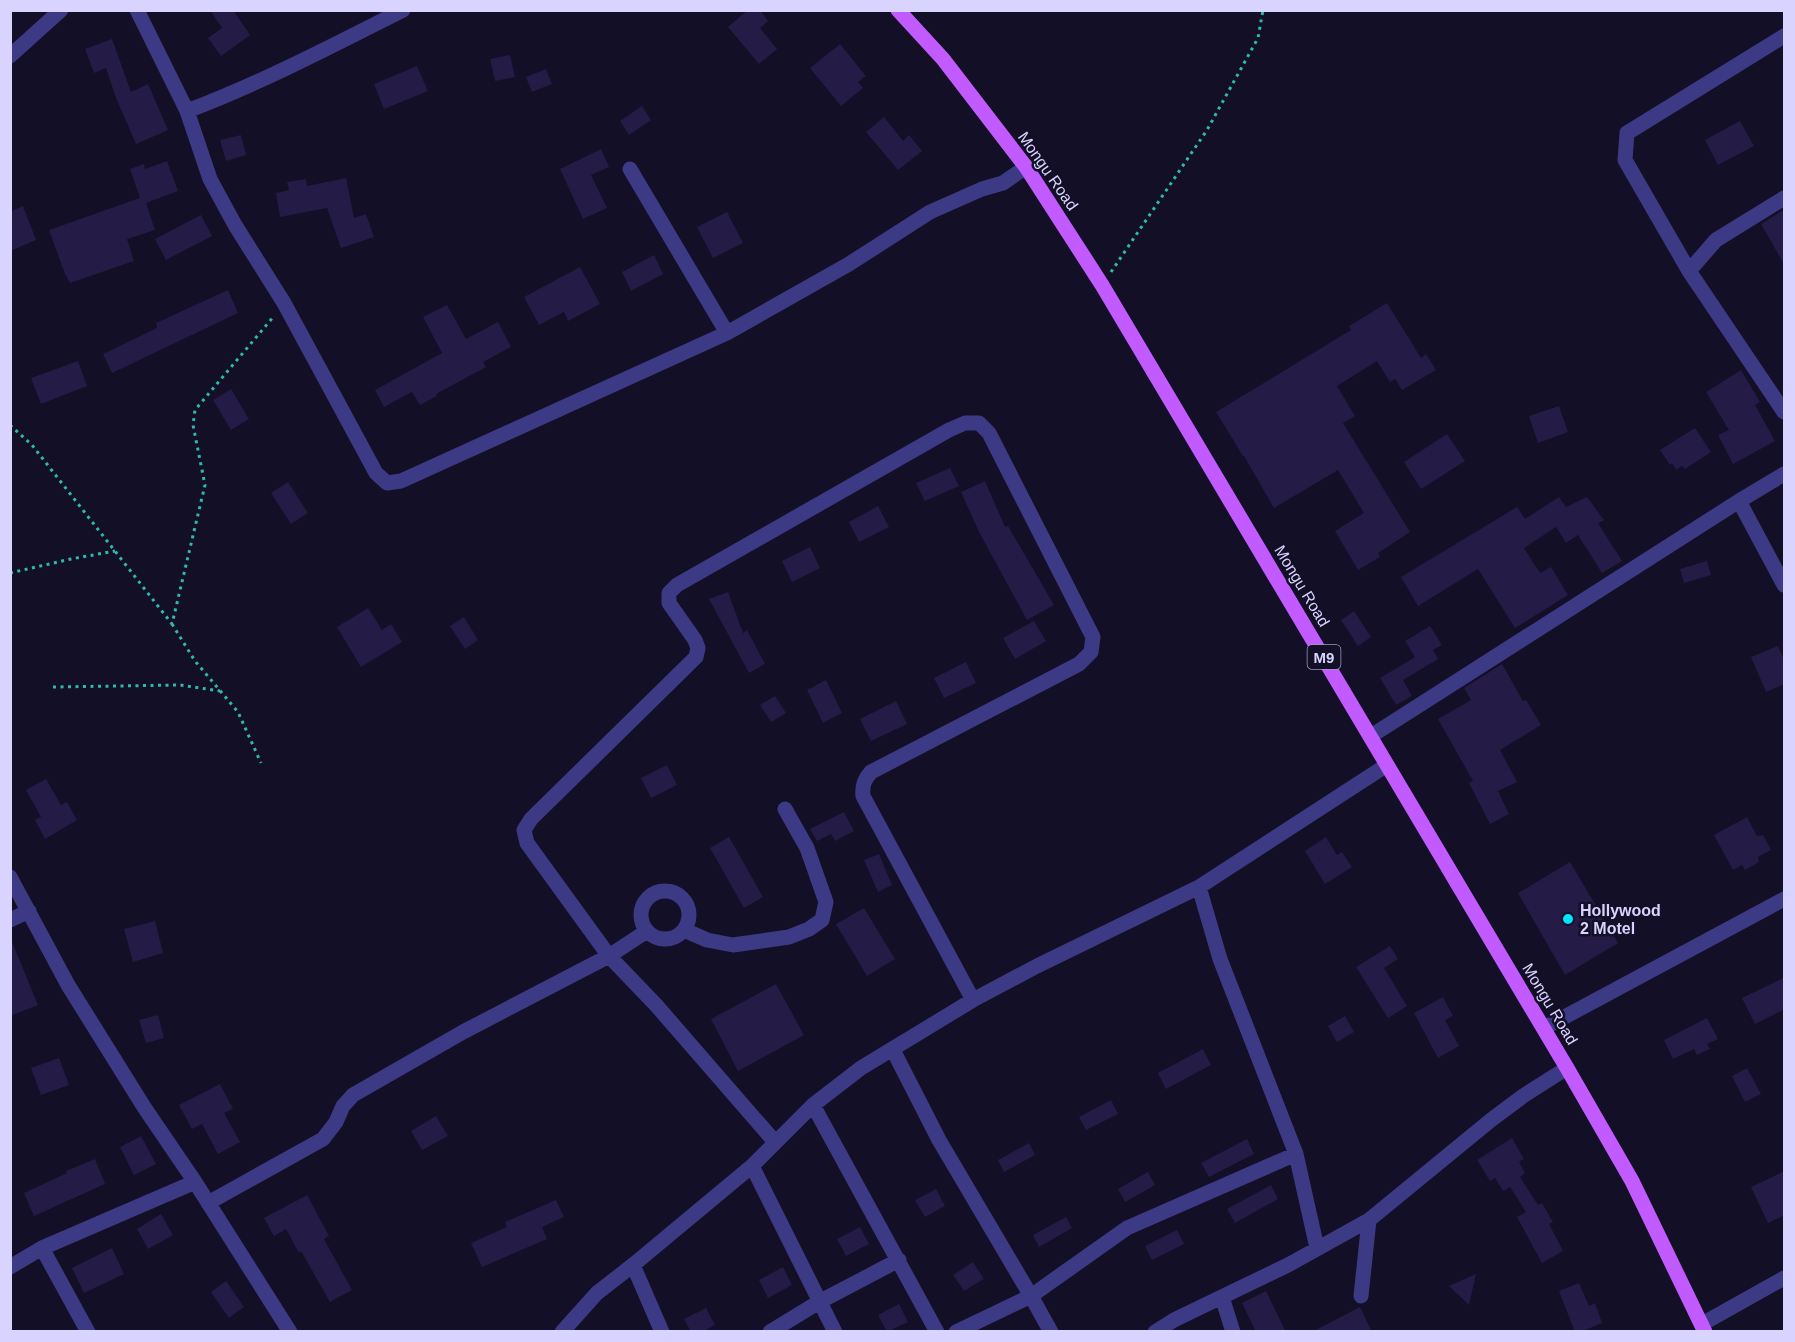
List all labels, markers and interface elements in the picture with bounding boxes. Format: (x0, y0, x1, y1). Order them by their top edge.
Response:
street label: Mongu Road (1015, 129, 1081, 213)
street label: Mongu Road (1271, 542, 1333, 630)
road number: M9 (1308, 645, 1340, 669)
place label: Hollywood 2 Motel (1580, 902, 1661, 937)
marker: Hollywood 2 Motel (1561, 912, 1575, 926)
street label: Mongu Road (1519, 960, 1581, 1048)

